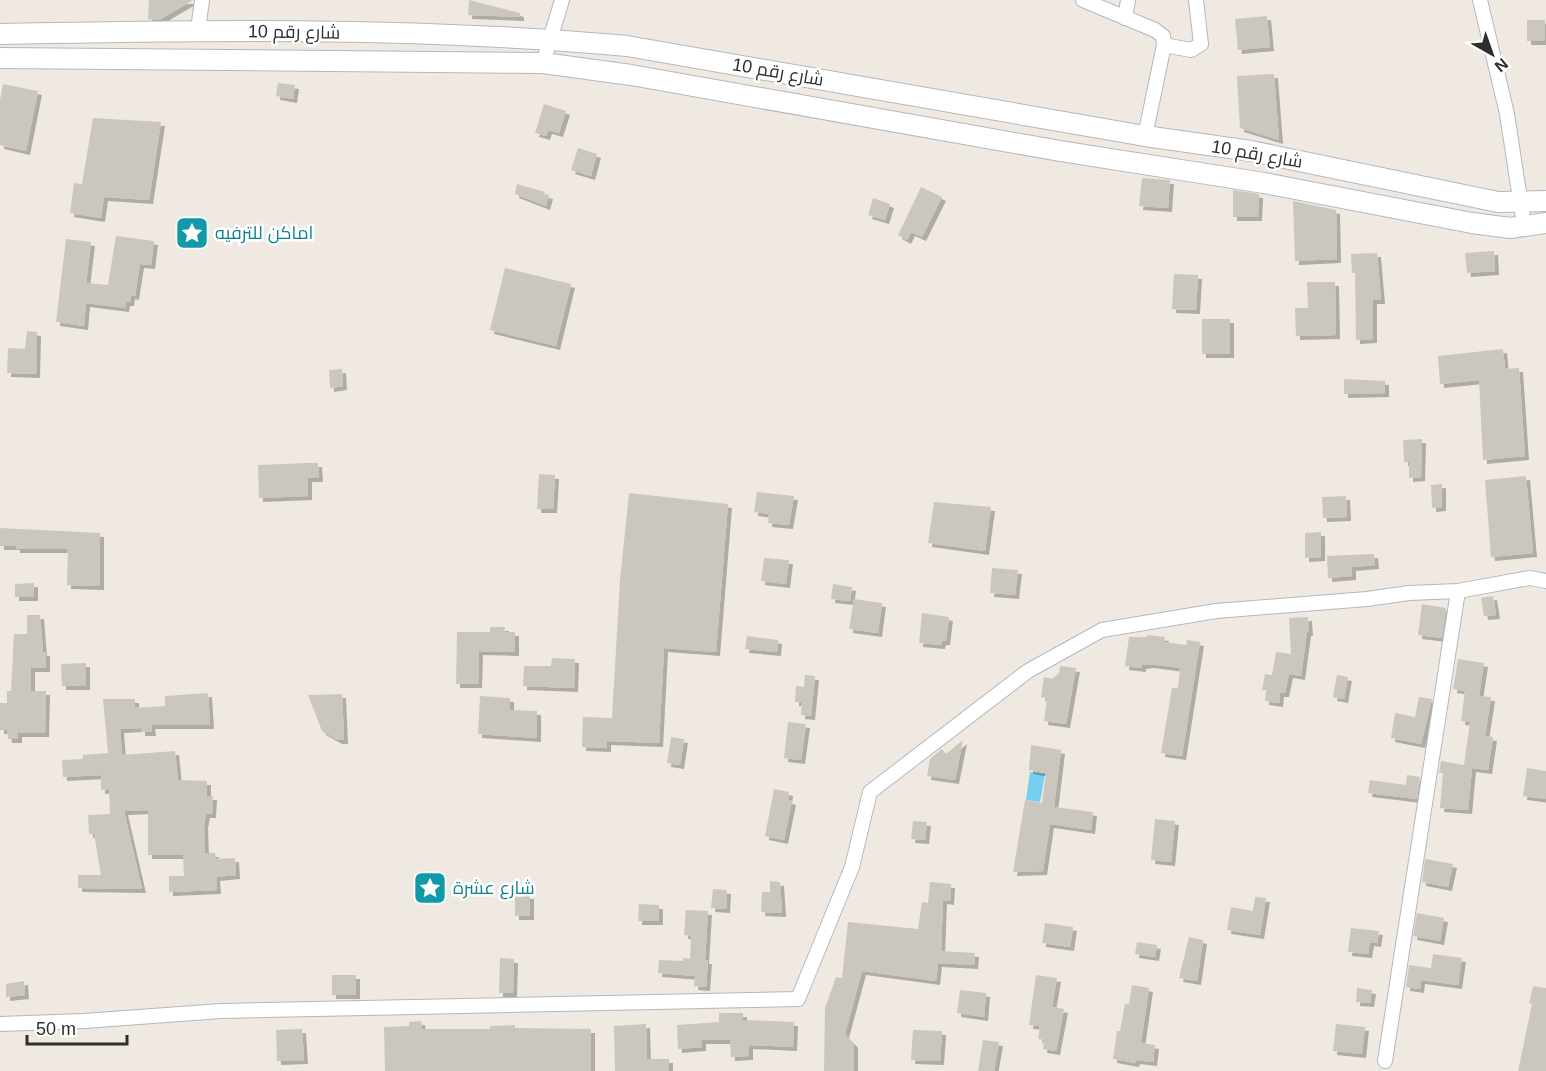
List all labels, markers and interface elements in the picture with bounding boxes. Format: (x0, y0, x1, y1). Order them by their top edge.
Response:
street label: شارع رقم 10 (248, 21, 340, 45)
north arrow (1462, 24, 1522, 84)
street label: شارع رقم 10 (730, 54, 825, 92)
text: N (1491, 55, 1511, 75)
street label: شارع رقم 10 (1209, 136, 1304, 174)
place icon: اماكن للترفيه (174, 215, 210, 251)
place label: اماكن للترفيه (215, 223, 313, 244)
place icon: شارع عشرة (412, 870, 448, 906)
place label: شارع عشرة (453, 878, 535, 900)
scale bar (27, 1008, 128, 1046)
text: 50 m (36, 1019, 76, 1039)

